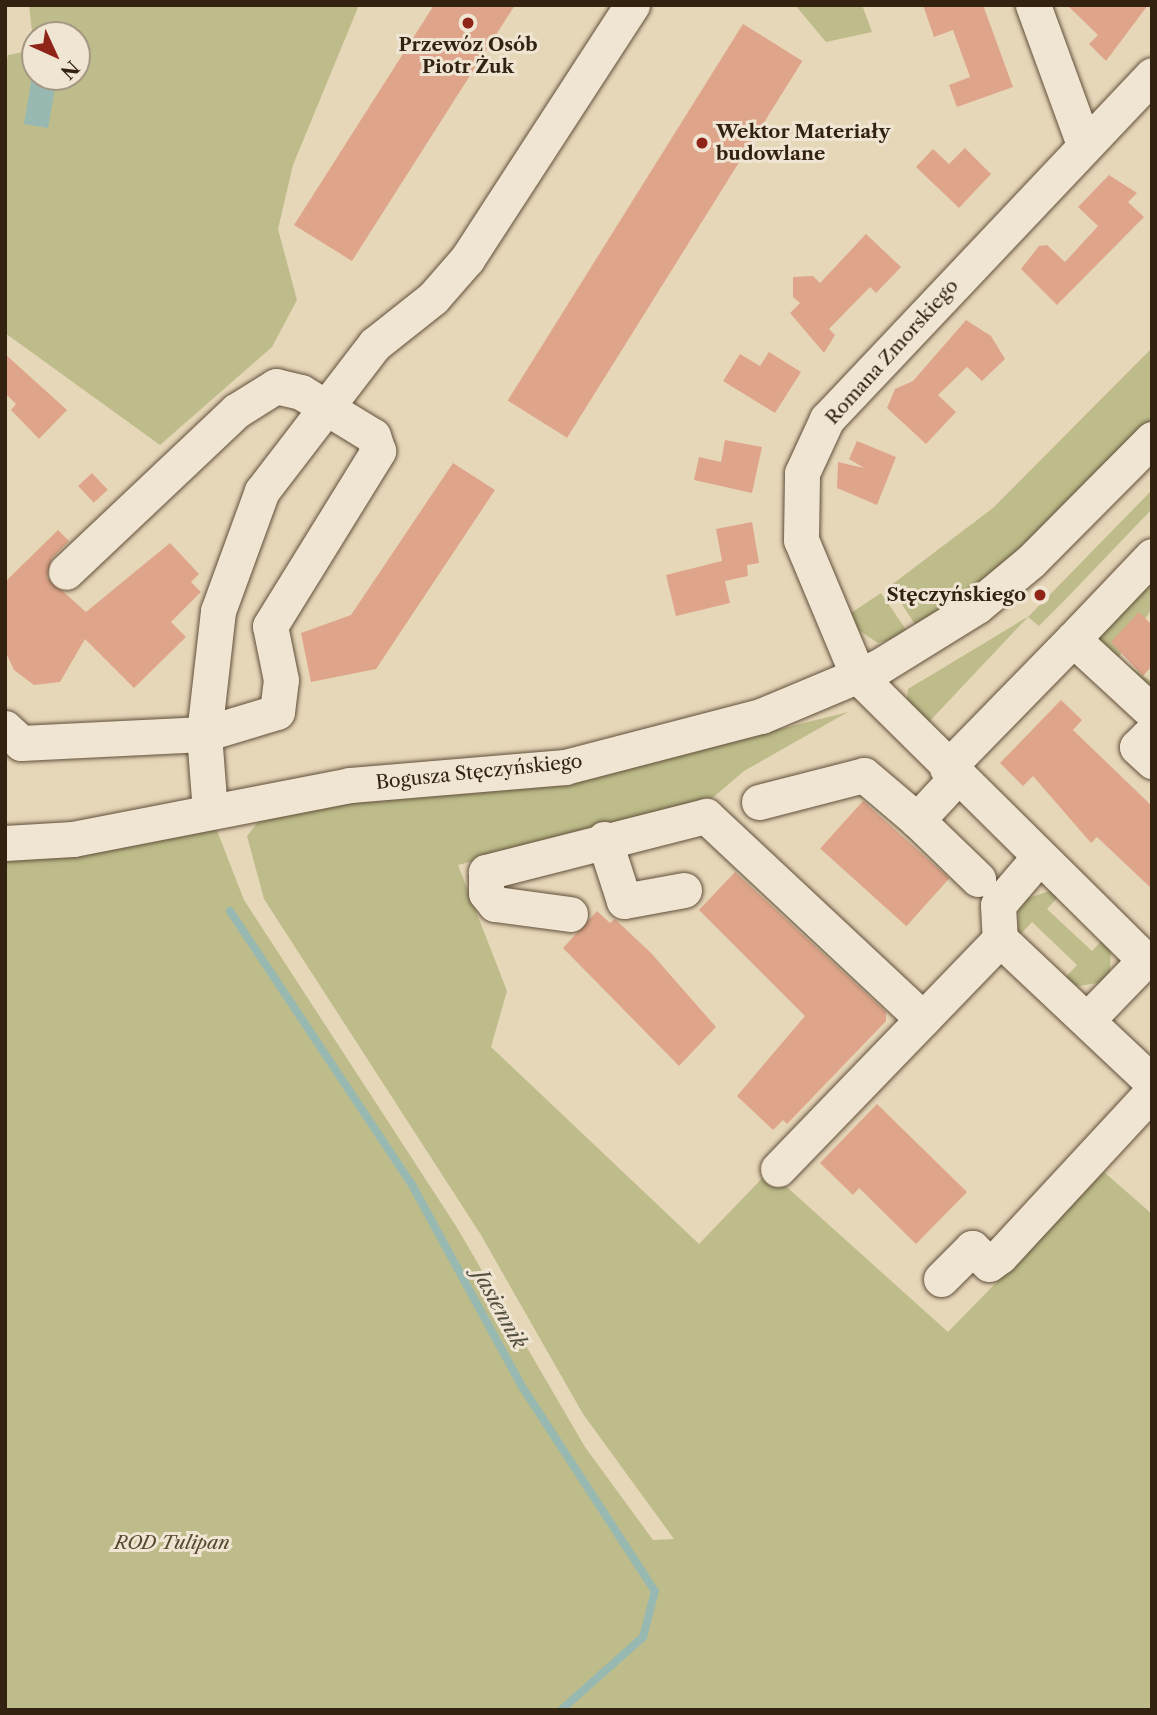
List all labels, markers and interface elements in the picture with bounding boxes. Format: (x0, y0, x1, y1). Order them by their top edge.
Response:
marker: Przewóz Osób Piotr Żuk (460, 15, 476, 31)
north arrow (21, 21, 91, 91)
place label: Przewóz Osób Piotr Żuk (398, 34, 538, 78)
text: N (56, 56, 84, 84)
place label: Wektor Materiały budowlane (716, 121, 890, 165)
marker: Wektor Materiały budowlane (694, 135, 710, 151)
street label: Romana Zmorskiego (821, 275, 963, 429)
place label: Stęczyńskiego (887, 584, 1026, 606)
marker: Stęczyńskiego (1032, 587, 1048, 603)
street label: Bogusza Stęczyńskiego (374, 750, 584, 794)
water label: Jasiennik (468, 1265, 532, 1353)
park label: ROD Tulipan (114, 1532, 230, 1554)

